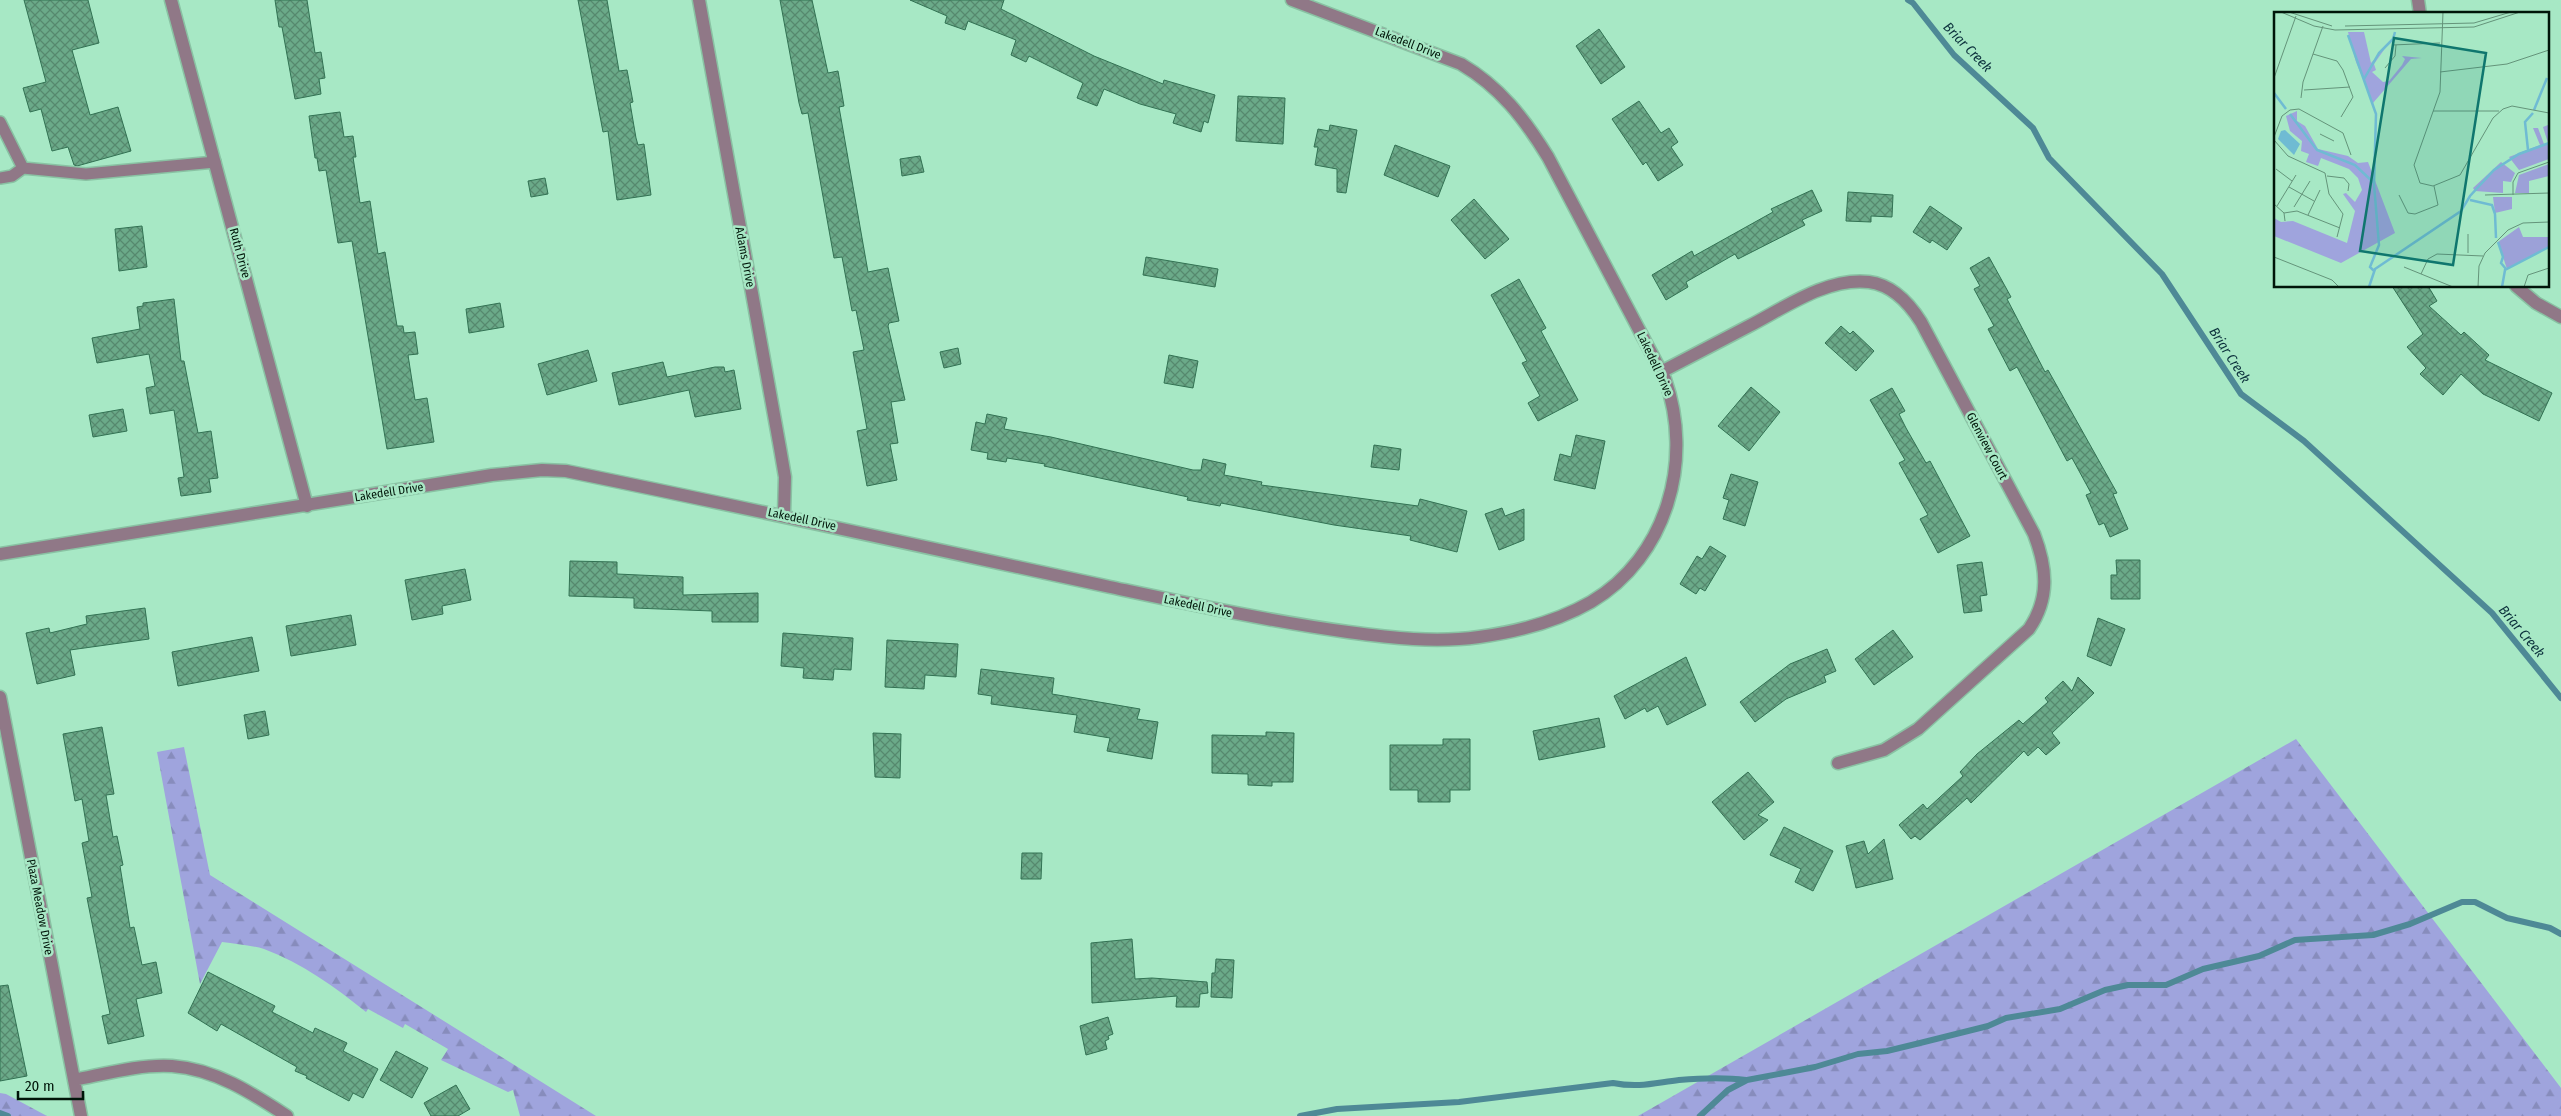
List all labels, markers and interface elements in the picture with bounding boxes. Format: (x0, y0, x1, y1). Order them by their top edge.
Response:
inset map (2274, 12, 2548, 288)
water label: Briar Creek (1940, 19, 1996, 76)
street label: Lakedell Drive (1373, 24, 1443, 62)
street label: Ruth Drive (227, 226, 253, 280)
street label: Adams Drive (732, 226, 758, 288)
water label: Briar Creek (2205, 324, 2254, 386)
street label: Lakedell Drive (1634, 330, 1676, 398)
street label: Glenview Court (1964, 410, 2011, 482)
street label: Lakedell Drive (354, 480, 424, 504)
street label: Lakedell Drive (767, 505, 837, 533)
street label: Lakedell Drive (1163, 592, 1233, 620)
water label: Briar Creek (2495, 602, 2548, 661)
street label: Plaza Meadow Drive (24, 858, 56, 956)
scale bar (18, 1068, 82, 1100)
text: 20 m (25, 1077, 55, 1095)

